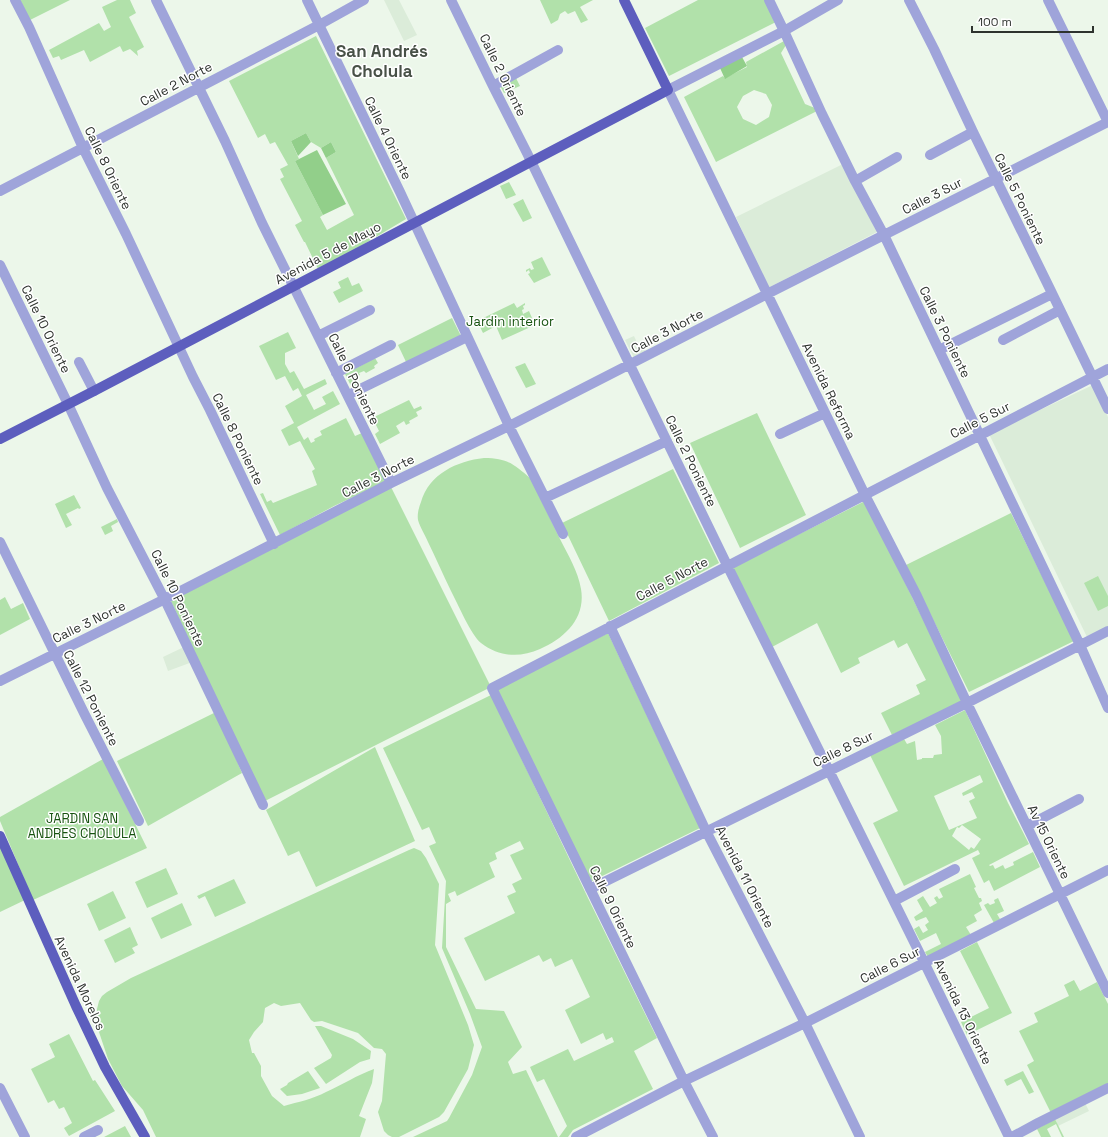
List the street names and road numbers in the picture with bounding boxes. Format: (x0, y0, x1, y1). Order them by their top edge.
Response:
street label: Calle 2 Oriente (476, 31, 530, 119)
street label: Calle 2 Norte (137, 58, 215, 110)
street label: Calle 4 Oriente (361, 94, 415, 182)
street label: Calle 8 Oriente (81, 124, 135, 212)
street label: Calle 5 Poniente (990, 150, 1050, 248)
street label: Calle 3 Sur (899, 174, 965, 218)
street label: Avenida 5 de Mayo (272, 218, 384, 288)
street label: Calle 10 Oriente (17, 282, 75, 376)
street label: Calle 3 Poniente (915, 283, 975, 381)
street label: Calle 3 Norte (628, 305, 706, 357)
street label: Calle 6 Poniente (324, 330, 384, 428)
street label: Avenida Reforma (798, 340, 860, 443)
street label: Calle 8 Poniente (208, 390, 268, 488)
street label: Calle 5 Sur (947, 398, 1013, 442)
street label: Calle 2 Poniente (661, 412, 721, 510)
street label: Calle 3 Norte (339, 450, 417, 502)
street label: Calle 10 Poniente (147, 547, 209, 649)
street label: Calle 5 Norte (633, 553, 711, 605)
street label: Calle 3 Norte (50, 597, 128, 647)
street label: Calle 12 Poniente (59, 647, 123, 749)
street label: Calle 8 Sur (810, 727, 876, 771)
street label: Av 15 Oriente (1024, 802, 1074, 882)
street label: Avenida 11 Oriente (712, 823, 778, 931)
street label: Calle 9 Oriente (586, 863, 640, 951)
street label: Avenida Morelos (51, 933, 109, 1033)
street label: Calle 6 Sur (857, 943, 923, 987)
street label: Avenida 13 Oriente (930, 957, 996, 1067)

